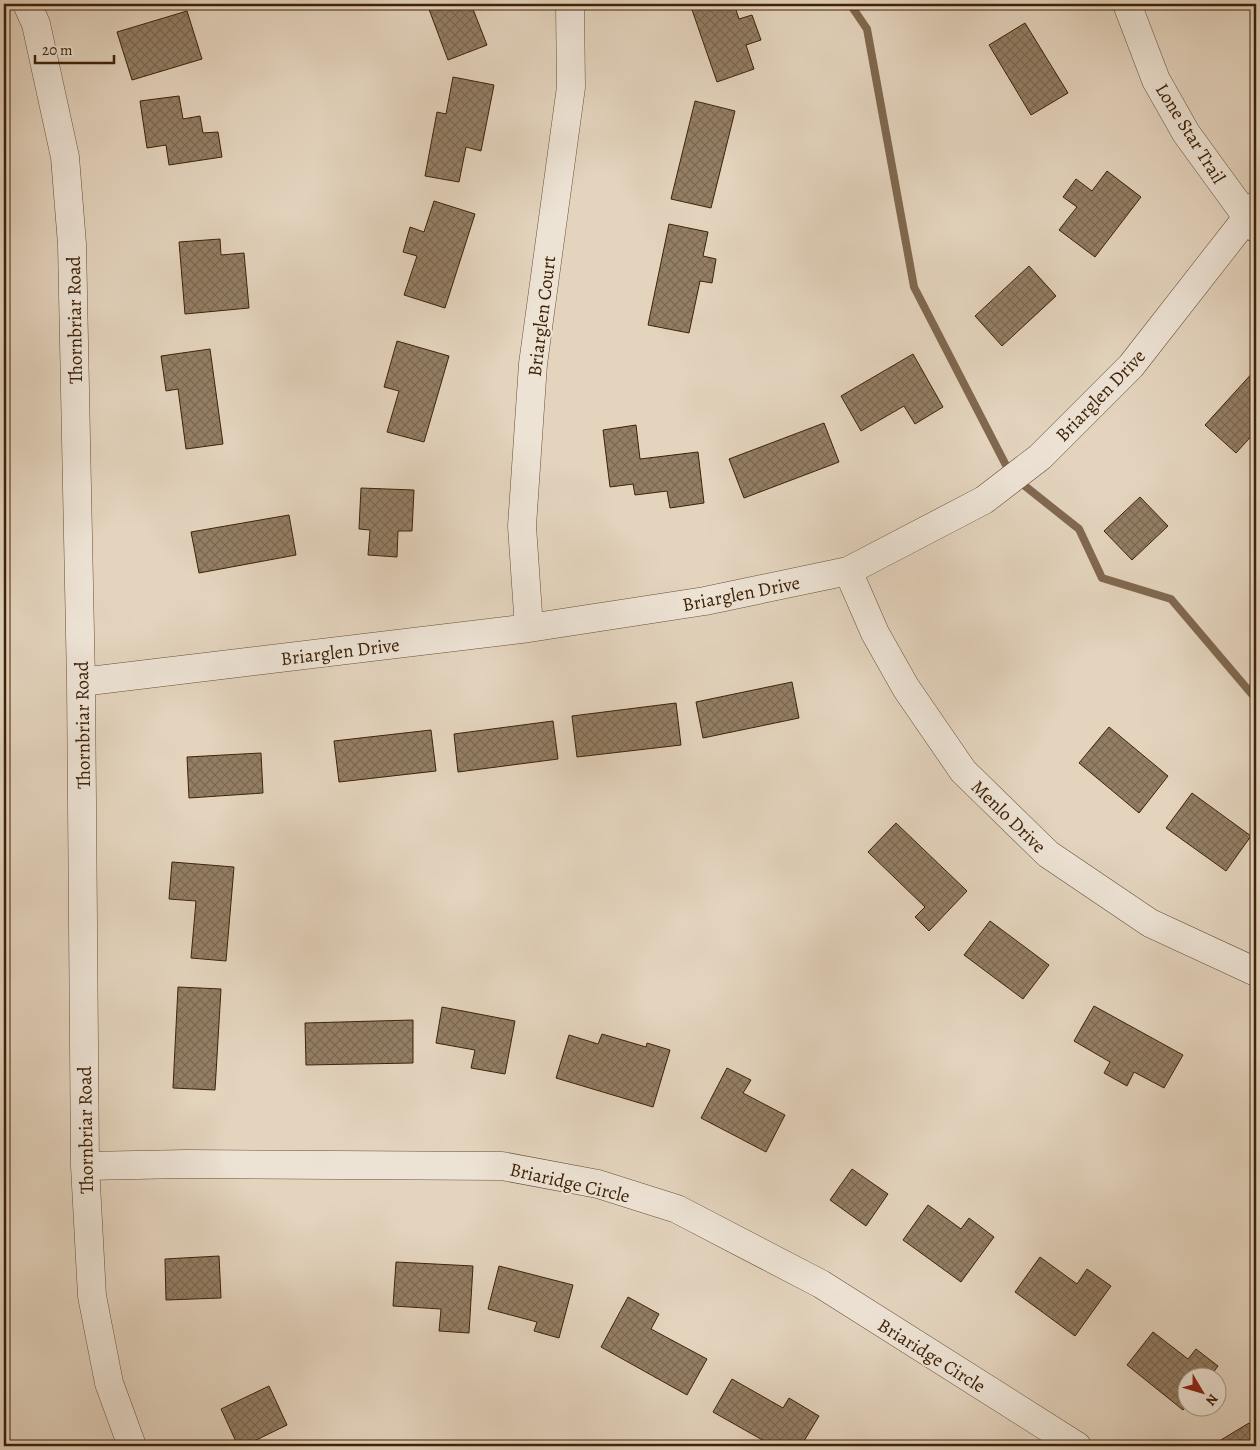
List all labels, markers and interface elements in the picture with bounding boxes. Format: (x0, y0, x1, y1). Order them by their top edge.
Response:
scale bar (35, 32, 114, 64)
text: 20 m (42, 40, 73, 60)
street label: Lone Star Trail (1149, 78, 1232, 189)
street label: Briarglen Court (522, 254, 562, 378)
street label: Thornbriar Road (61, 255, 89, 384)
street label: Briarglen Drive (1050, 344, 1152, 448)
street label: Briarglen Drive (680, 570, 802, 618)
street label: Briarglen Drive (279, 632, 401, 672)
street label: Thornbriar Road (69, 660, 97, 789)
street label: Menlo Drive (965, 774, 1052, 859)
street label: Thornbriar Road (72, 1065, 100, 1194)
street label: Briaridge Circle (507, 1157, 632, 1209)
street label: Briaridge Circle (873, 1312, 990, 1399)
north arrow (1178, 1368, 1228, 1418)
text: N (1201, 1390, 1222, 1410)

